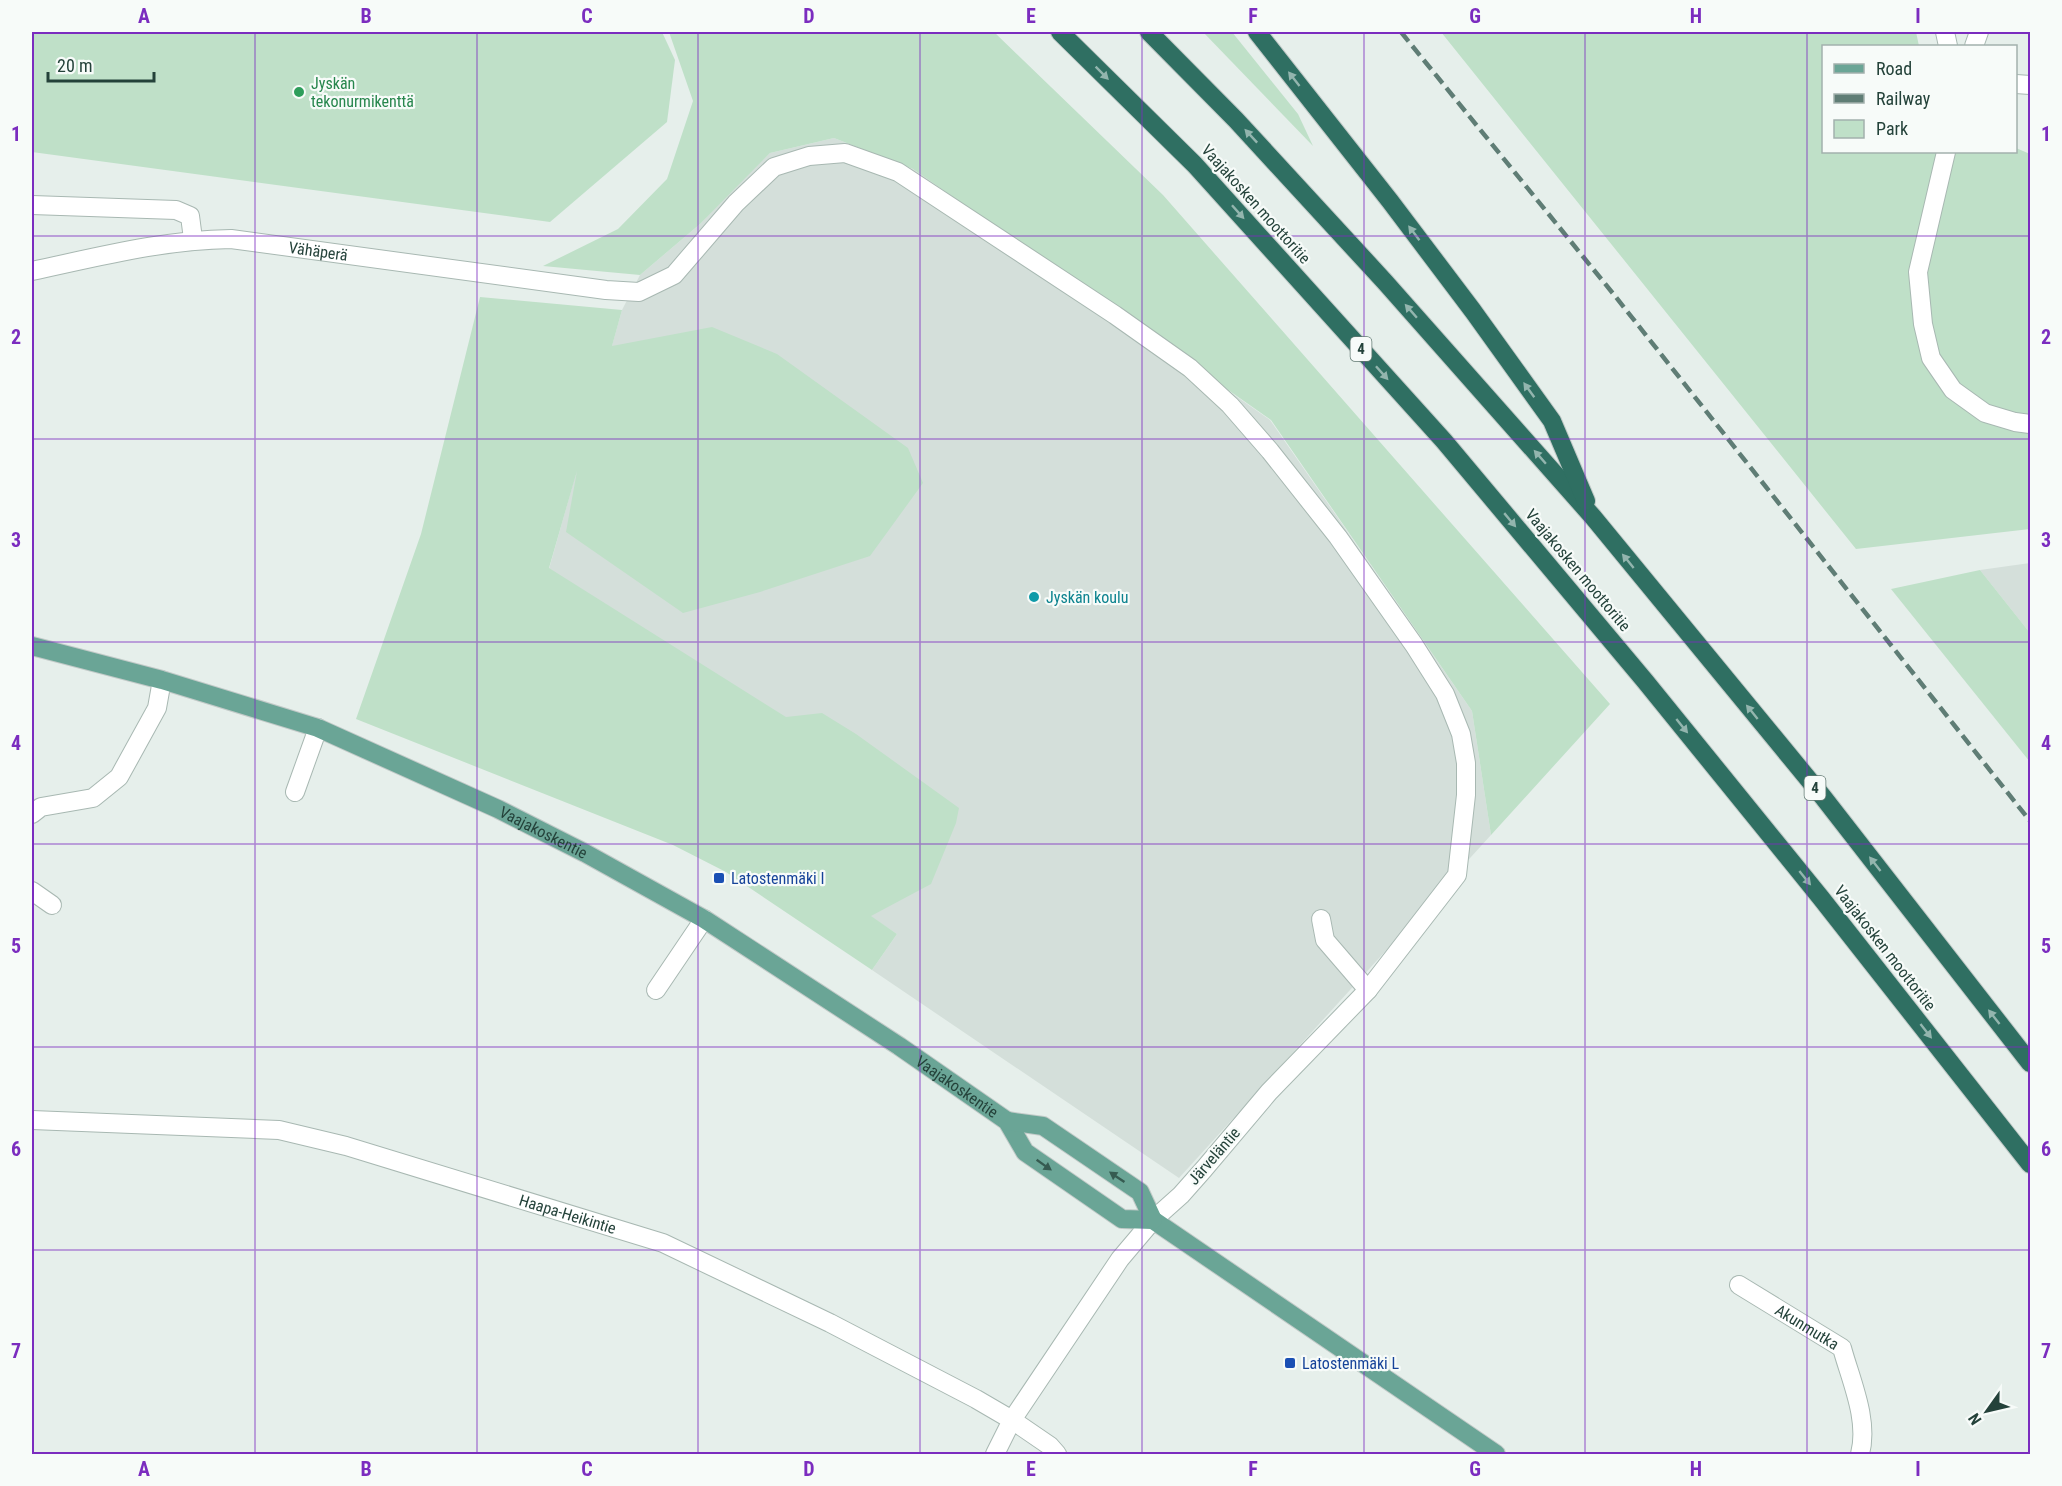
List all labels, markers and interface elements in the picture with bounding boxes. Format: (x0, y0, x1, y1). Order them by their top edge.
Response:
text: A (138, 4, 150, 28)
text: B (360, 4, 372, 28)
text: C (581, 4, 593, 28)
text: D (803, 4, 815, 28)
text: E (1026, 4, 1036, 28)
text: F (1248, 4, 1258, 28)
text: G (1469, 4, 1481, 28)
text: H (1690, 4, 1702, 28)
text: I (1915, 4, 1921, 28)
scale bar (48, 45, 154, 83)
legend (1822, 45, 2017, 153)
text: 20 m (57, 55, 92, 76)
text: Road (1876, 58, 1912, 79)
one-way arrow (1094, 65, 1108, 79)
one-way arrow (1288, 71, 1301, 87)
place label: Jyskän tekonurmikenttä (311, 74, 414, 111)
marker: Jyskän tekonurmikenttä (292, 85, 306, 99)
text: Railway (1876, 88, 1931, 109)
text: Park (1876, 118, 1908, 139)
text: 1 (11, 122, 21, 146)
text: 1 (2041, 122, 2051, 146)
one-way arrow (1245, 129, 1258, 144)
street label: Vaajakosken moottoritie (1198, 141, 1314, 267)
one-way arrow (1231, 204, 1244, 219)
one-way arrow (1409, 225, 1421, 240)
street label: Vähäperä (288, 237, 349, 264)
one-way arrow (1405, 304, 1418, 319)
text: 2 (11, 325, 21, 349)
text: 2 (2041, 325, 2051, 349)
road number: 4 (1350, 337, 1372, 361)
one-way arrow (1375, 365, 1389, 380)
one-way arrow (1524, 382, 1536, 397)
one-way arrow (1534, 450, 1547, 465)
street label: Vaajakosken moottoritie (1521, 505, 1635, 635)
one-way arrow (1503, 512, 1516, 527)
text: 3 (11, 528, 21, 552)
text: 3 (2041, 528, 2051, 552)
one-way arrow (1622, 553, 1635, 569)
place label: Jyskän koulu (1046, 588, 1128, 607)
marker: Jyskän koulu (1027, 590, 1041, 604)
one-way arrow (1746, 704, 1759, 720)
one-way arrow (1675, 719, 1687, 734)
text: 4 (11, 731, 21, 755)
text: 4 (2041, 731, 2051, 755)
road number: 4 (1804, 776, 1826, 800)
street label: Vaajakoskentie (496, 802, 591, 862)
one-way arrow (1869, 856, 1881, 871)
place label: Latostenmäki I (731, 869, 824, 888)
one-way arrow (1798, 870, 1811, 886)
marker: Latostenmäki I (712, 871, 726, 885)
street label: Vaajakosken moottoritie (1830, 882, 1940, 1014)
text: 5 (11, 934, 21, 958)
text: 5 (2041, 934, 2051, 958)
one-way arrow (1989, 1010, 2001, 1025)
one-way arrow (1919, 1023, 1932, 1039)
street label: Vaajakoskentie (912, 1051, 1002, 1122)
street label: Järveläntie (1184, 1123, 1244, 1189)
text: 6 (11, 1137, 21, 1161)
text: 6 (2041, 1137, 2051, 1161)
one-way arrow (1035, 1159, 1051, 1171)
one-way arrow (1109, 1172, 1125, 1183)
street label: Haapa-Heikintie (517, 1190, 619, 1238)
street label: Akunmutka (1772, 1300, 1843, 1353)
text: 7 (11, 1339, 21, 1363)
text: 7 (2041, 1339, 2051, 1363)
place label: Latostenmäki L (1302, 1354, 1399, 1373)
marker: Latostenmäki L (1283, 1356, 1297, 1370)
north arrow (1957, 1381, 2017, 1441)
text: N (1964, 1410, 1986, 1428)
text: A (138, 1457, 150, 1481)
text: B (360, 1457, 372, 1481)
text: C (581, 1457, 593, 1481)
text: D (803, 1457, 815, 1481)
text: E (1026, 1457, 1036, 1481)
text: F (1248, 1457, 1258, 1481)
text: G (1469, 1457, 1481, 1481)
text: H (1690, 1457, 1702, 1481)
text: I (1915, 1457, 1921, 1481)

